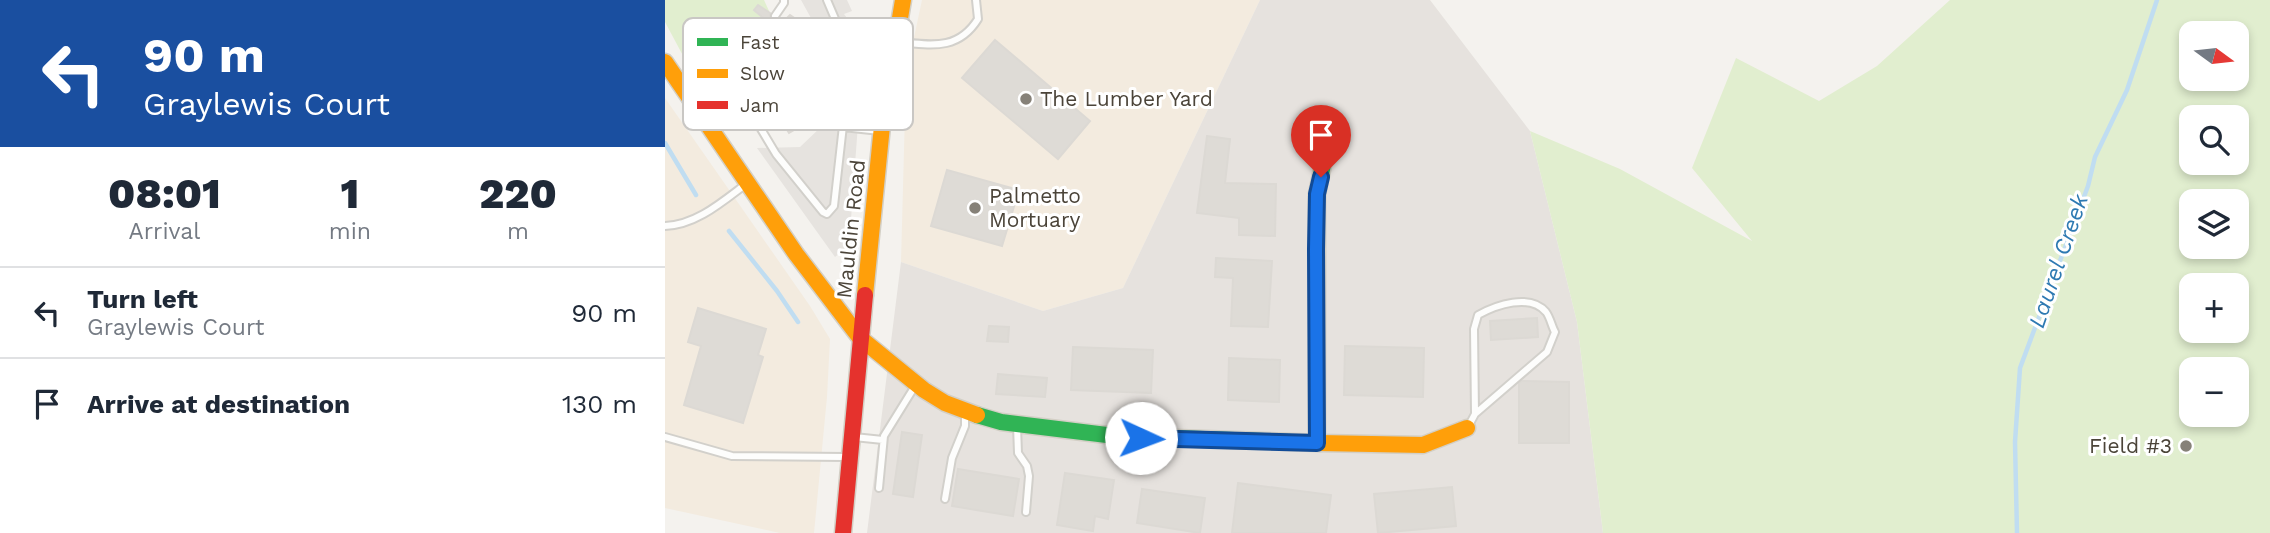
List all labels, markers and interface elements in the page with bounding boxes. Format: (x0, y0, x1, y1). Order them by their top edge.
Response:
legend (683, 18, 913, 130)
north arrow (2179, 21, 2249, 91)
map controls (2179, 21, 2249, 427)
text: 90 m (143, 26, 265, 84)
icon: left (28, 28, 119, 119)
text: Fast (740, 31, 779, 54)
text: Slow (740, 62, 785, 85)
text: Graylewis Court (143, 85, 390, 123)
place label: The Lumber Yard (1040, 86, 1213, 111)
marker: The Lumber Yard (1018, 91, 1034, 107)
text: Jam (740, 94, 779, 117)
pin (1291, 105, 1351, 177)
button: search (2179, 105, 2249, 175)
icon: arrive (1302, 116, 1340, 154)
street label: Mauldin Road (831, 158, 870, 300)
text: 08:01 (108, 169, 221, 218)
text: 1 (341, 169, 359, 218)
text: 220 (479, 169, 557, 218)
place label: Palmetto Mortuary (989, 183, 1081, 232)
button: layers (2179, 189, 2249, 259)
water label: Laurel Creek (2023, 190, 2094, 331)
marker: Palmetto Mortuary (967, 200, 983, 216)
text: Arrival (128, 218, 200, 245)
text: min (329, 218, 371, 245)
text: m (507, 218, 529, 245)
button: + (2179, 273, 2249, 343)
text: Turn left (87, 284, 198, 314)
icon: left (28, 294, 66, 332)
text: 90 m (571, 298, 637, 328)
text: Graylewis Court (87, 314, 264, 341)
button: − (2179, 357, 2249, 427)
icon: arrive (28, 385, 66, 423)
text: Arrive at destination (87, 389, 350, 419)
text: 130 m (562, 389, 637, 419)
position arrow (1104, 401, 1178, 475)
place label: Field #3 (2089, 433, 2172, 458)
marker: Field #3 (2178, 438, 2194, 454)

